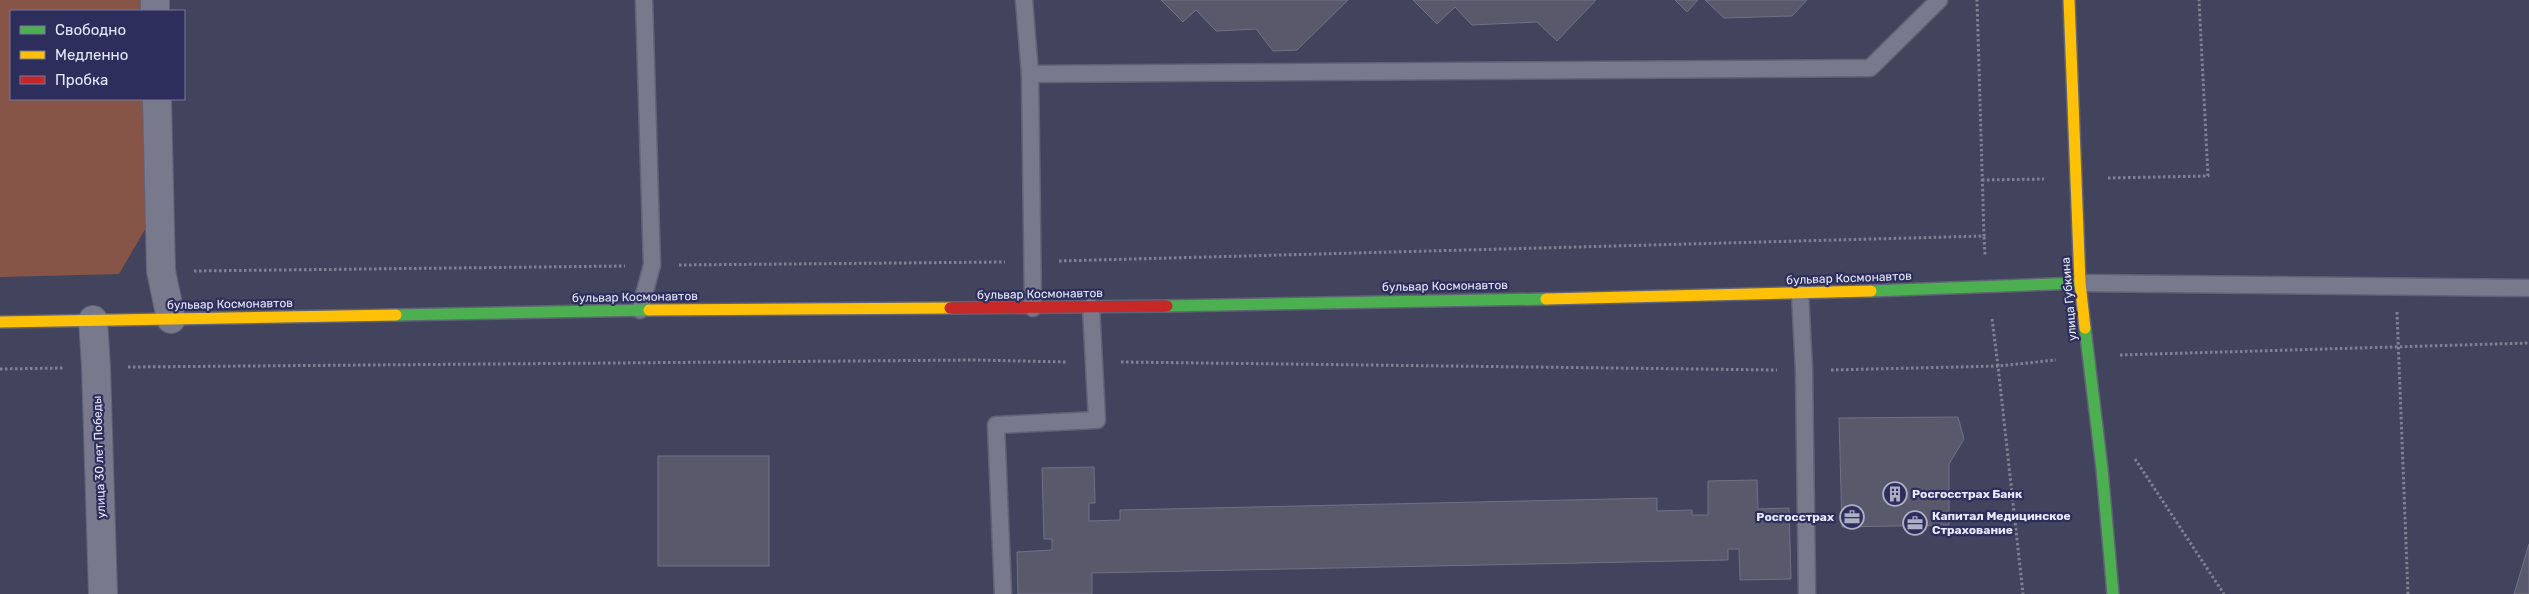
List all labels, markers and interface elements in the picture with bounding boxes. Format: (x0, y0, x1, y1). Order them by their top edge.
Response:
legend (10, 10, 185, 100)
text: Свободно (55, 21, 126, 39)
text: Медленно (55, 46, 128, 64)
text: Пробка (55, 71, 108, 89)
street label: улица Губкина (2058, 257, 2080, 341)
street label: бульвар Космонавтов (1786, 269, 1912, 287)
street label: бульвар Космонавтов (1382, 278, 1508, 294)
street label: бульвар Космонавтов (977, 286, 1103, 302)
street label: бульвар Космонавтов (572, 289, 698, 305)
street label: бульвар Космонавтов (167, 296, 293, 312)
street label: улица 30 лет Победы (90, 395, 108, 519)
building icon: Росгосстрах Банк (1882, 481, 1908, 507)
place label: Росгосстрах Банк (1912, 487, 2023, 501)
office icon: Росгосстрах (1839, 504, 1865, 530)
place label: Капитал Медицинское Страхование (1932, 509, 2071, 537)
place label: Росгосстрах (1756, 510, 1834, 524)
office icon: Капитал Медицинское Страхование (1902, 510, 1928, 536)

